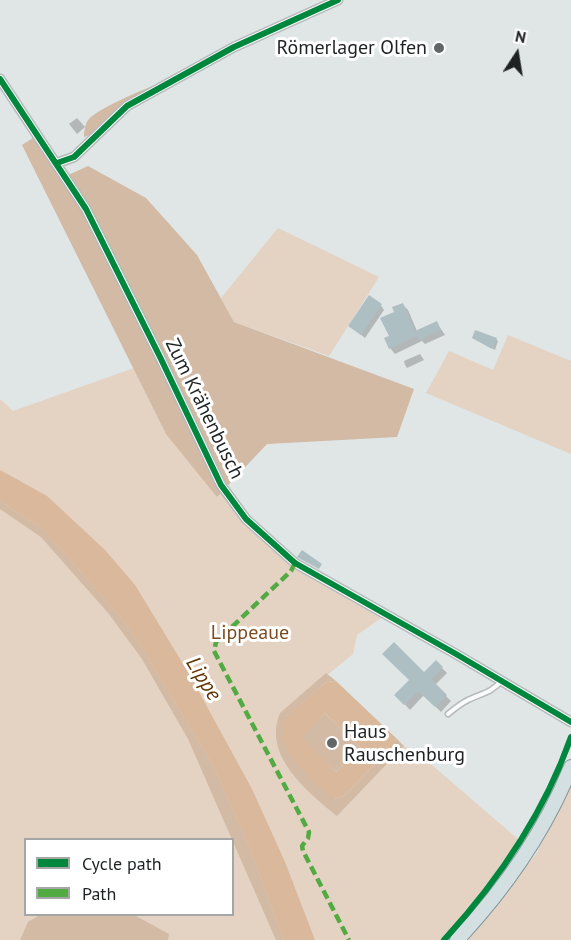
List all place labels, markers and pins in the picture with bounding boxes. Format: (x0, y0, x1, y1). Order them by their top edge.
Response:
place label: Römerlager Olfen (277, 36, 427, 60)
marker: Römerlager Olfen (432, 41, 446, 55)
place label: Haus Rauschenburg (344, 720, 465, 767)
marker: Haus Rauschenburg (325, 736, 339, 750)

